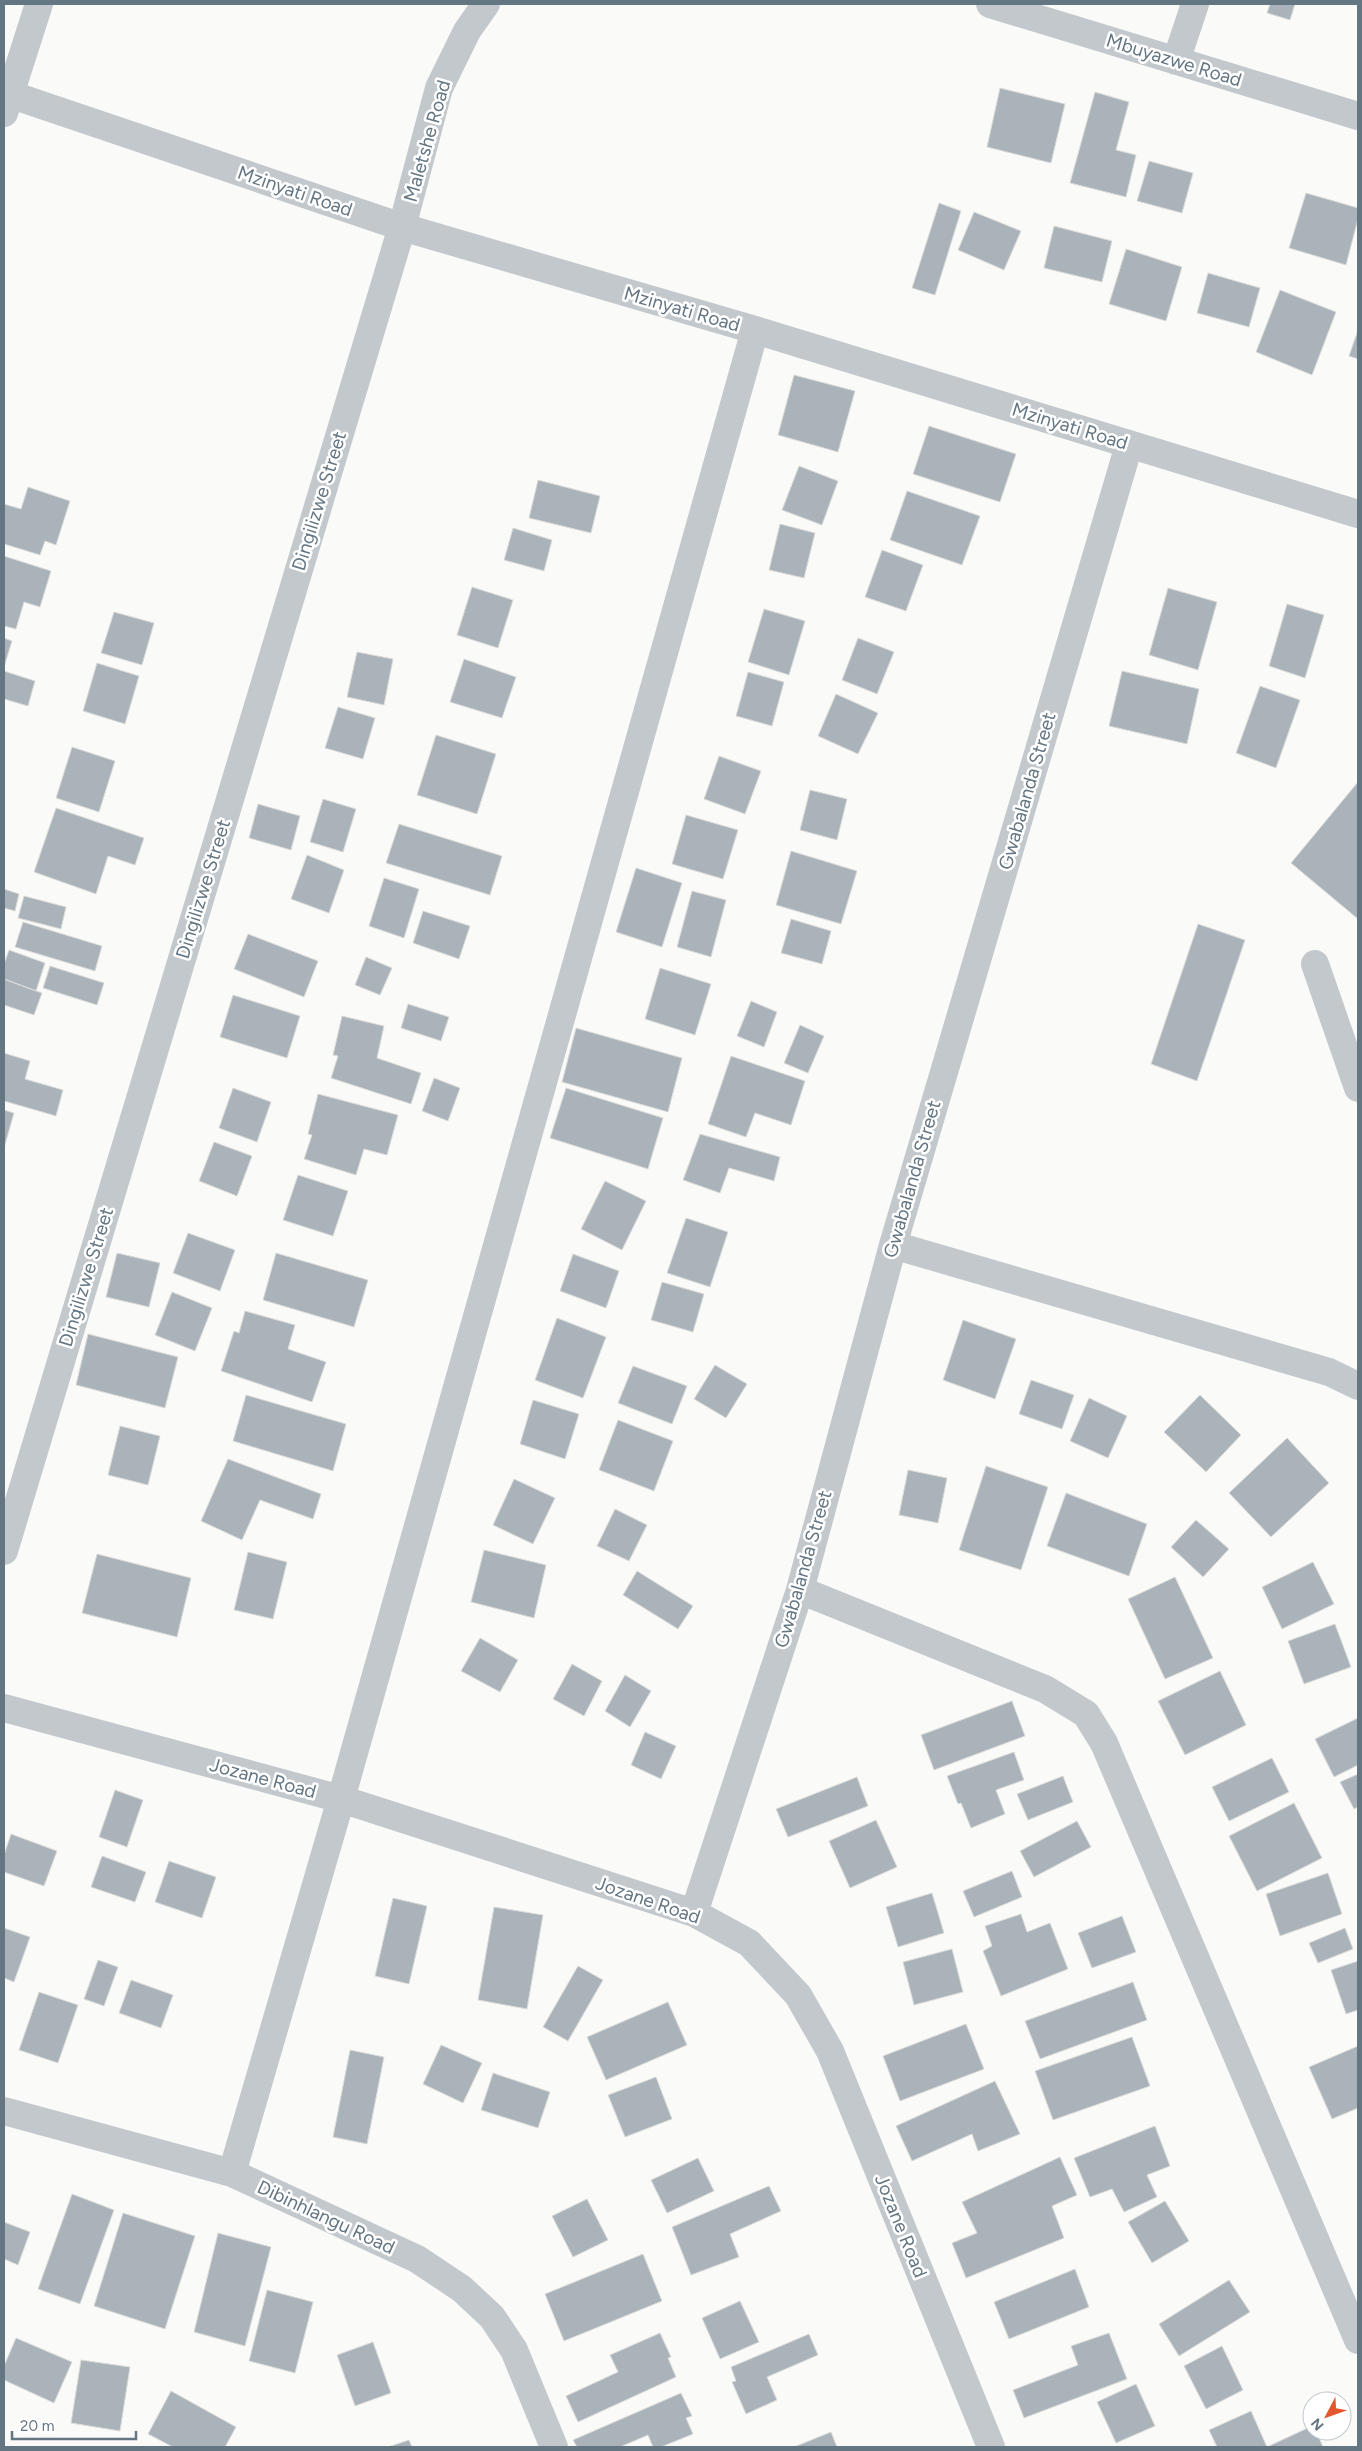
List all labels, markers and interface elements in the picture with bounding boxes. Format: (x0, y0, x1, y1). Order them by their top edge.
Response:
street label: Mbuyazwe Road (1104, 29, 1244, 91)
street label: Maletshe Road (399, 77, 455, 205)
street label: Mzinyati Road (235, 161, 355, 221)
street label: Mzinyati Road (621, 281, 743, 337)
street label: Mzinyati Road (1009, 397, 1131, 455)
street label: Dingilizwe Street (287, 429, 351, 573)
street label: Gwabalanda Street (994, 710, 1060, 872)
street label: Dingilizwe Street (171, 817, 235, 961)
street label: Gwabalanda Street (879, 1098, 945, 1260)
street label: Dingilizwe Street (54, 1205, 118, 1349)
street label: Gwabalanda Street (770, 1488, 836, 1650)
street label: Jozane Road (207, 1753, 319, 1803)
street label: Jozane Road (593, 1871, 703, 1929)
street label: Jozane Road (870, 2171, 932, 2281)
street label: Dibinhlangu Road (254, 2175, 398, 2259)
north arrow (1302, 2391, 1352, 2441)
scale bar (12, 2408, 136, 2440)
text: N (1308, 2415, 1328, 2434)
text: 20 m (20, 2417, 54, 2435)

